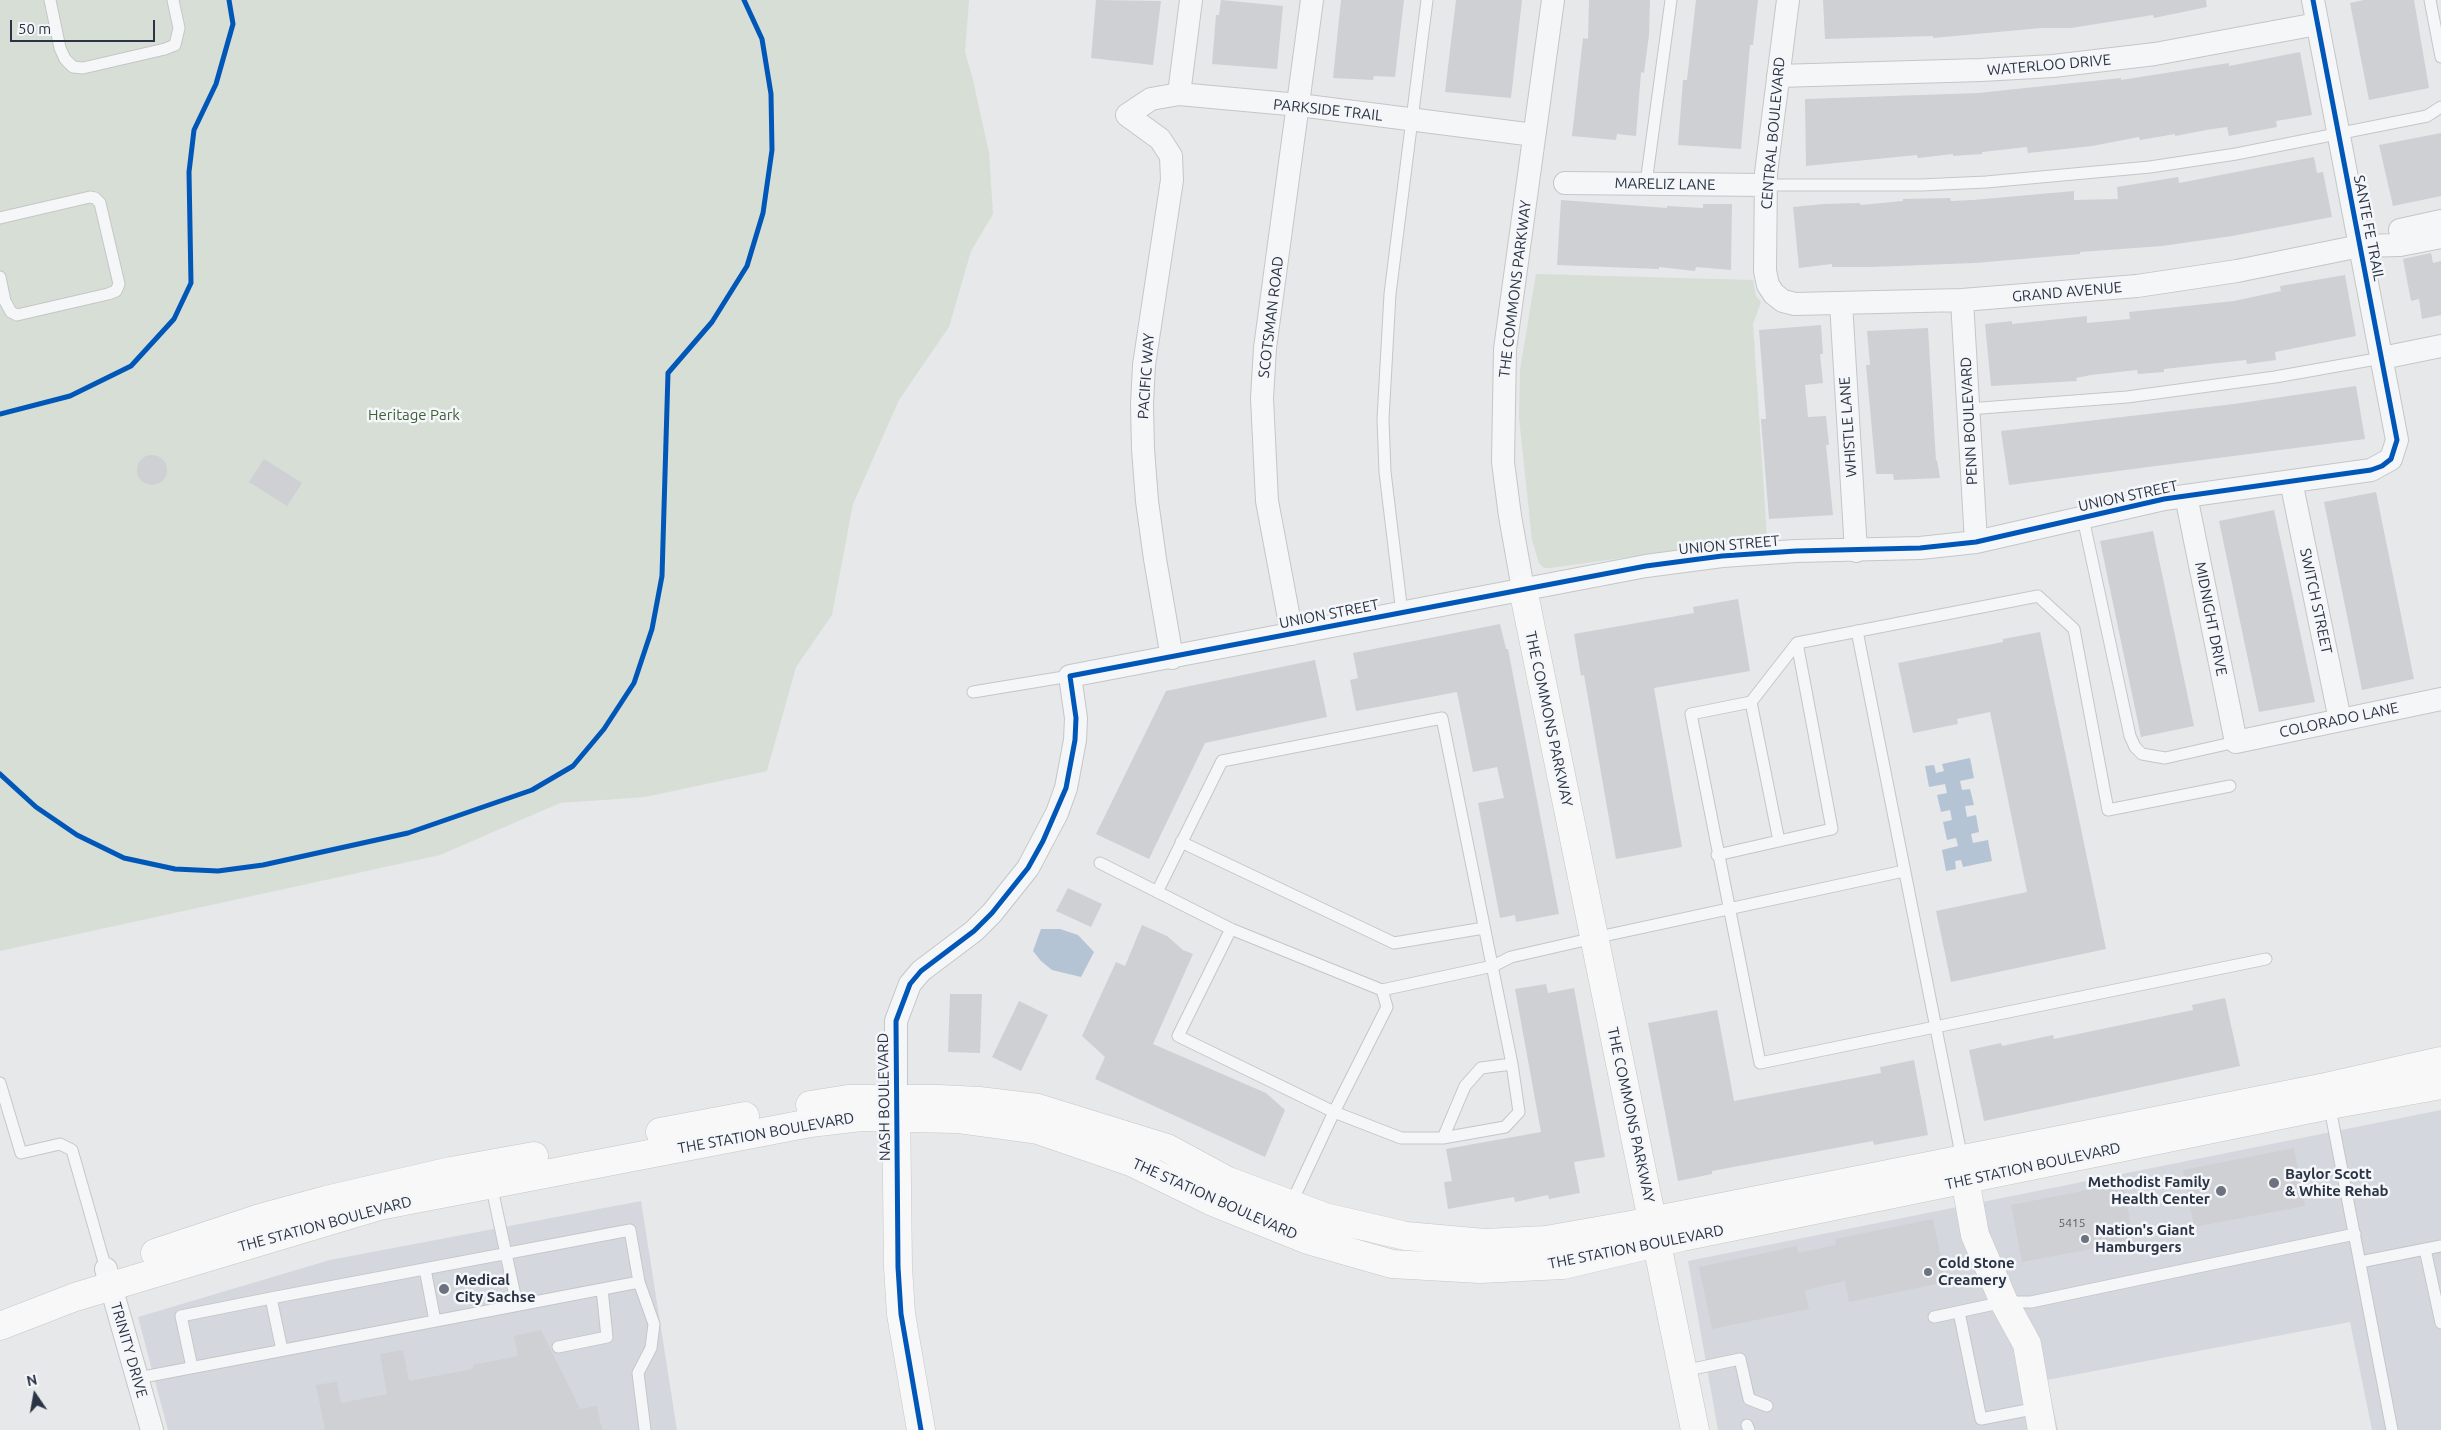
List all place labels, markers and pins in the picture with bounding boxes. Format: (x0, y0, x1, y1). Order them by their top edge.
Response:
place label: Baylor Scott & White Rehab (2285, 1165, 2389, 1200)
place label: Methodist Family Health Center (2088, 1173, 2210, 1208)
marker: Baylor Scott & White Rehab (2267, 1176, 2281, 1190)
marker: Methodist Family Health Center (2214, 1184, 2228, 1198)
place label: Nation's Giant Hamburgers (2095, 1221, 2195, 1256)
marker: Nation's Giant Hamburgers (2079, 1233, 2091, 1245)
place label: Cold Stone Creamery (1938, 1254, 2015, 1289)
marker: Cold Stone Creamery (1922, 1266, 1934, 1278)
place label: Medical City Sachse (455, 1271, 536, 1306)
marker: Medical City Sachse (437, 1282, 451, 1296)

